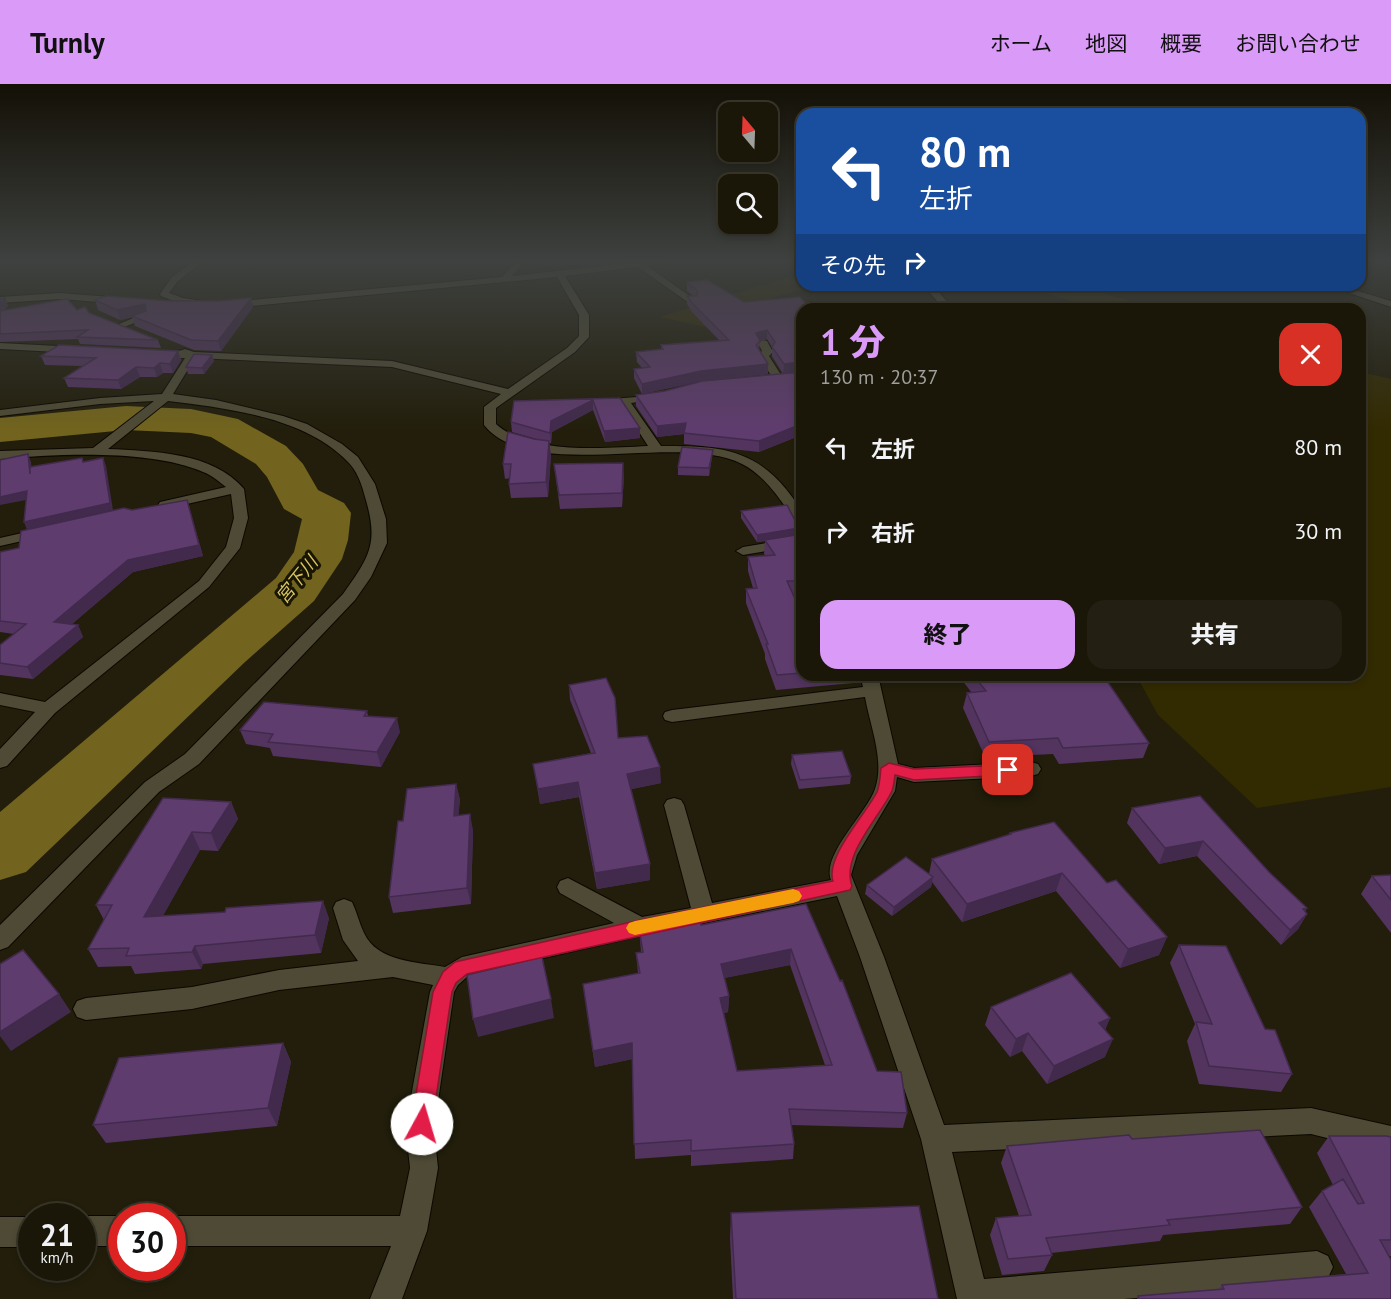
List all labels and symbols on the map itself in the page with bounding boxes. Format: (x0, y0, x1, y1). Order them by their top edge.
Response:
north arrow (718, 102, 778, 162)
water label: 宮下川 (271, 550, 324, 608)
pin (982, 744, 1033, 795)
position arrow (390, 1092, 454, 1156)
speed limit sign: 30 (108, 1203, 186, 1281)

